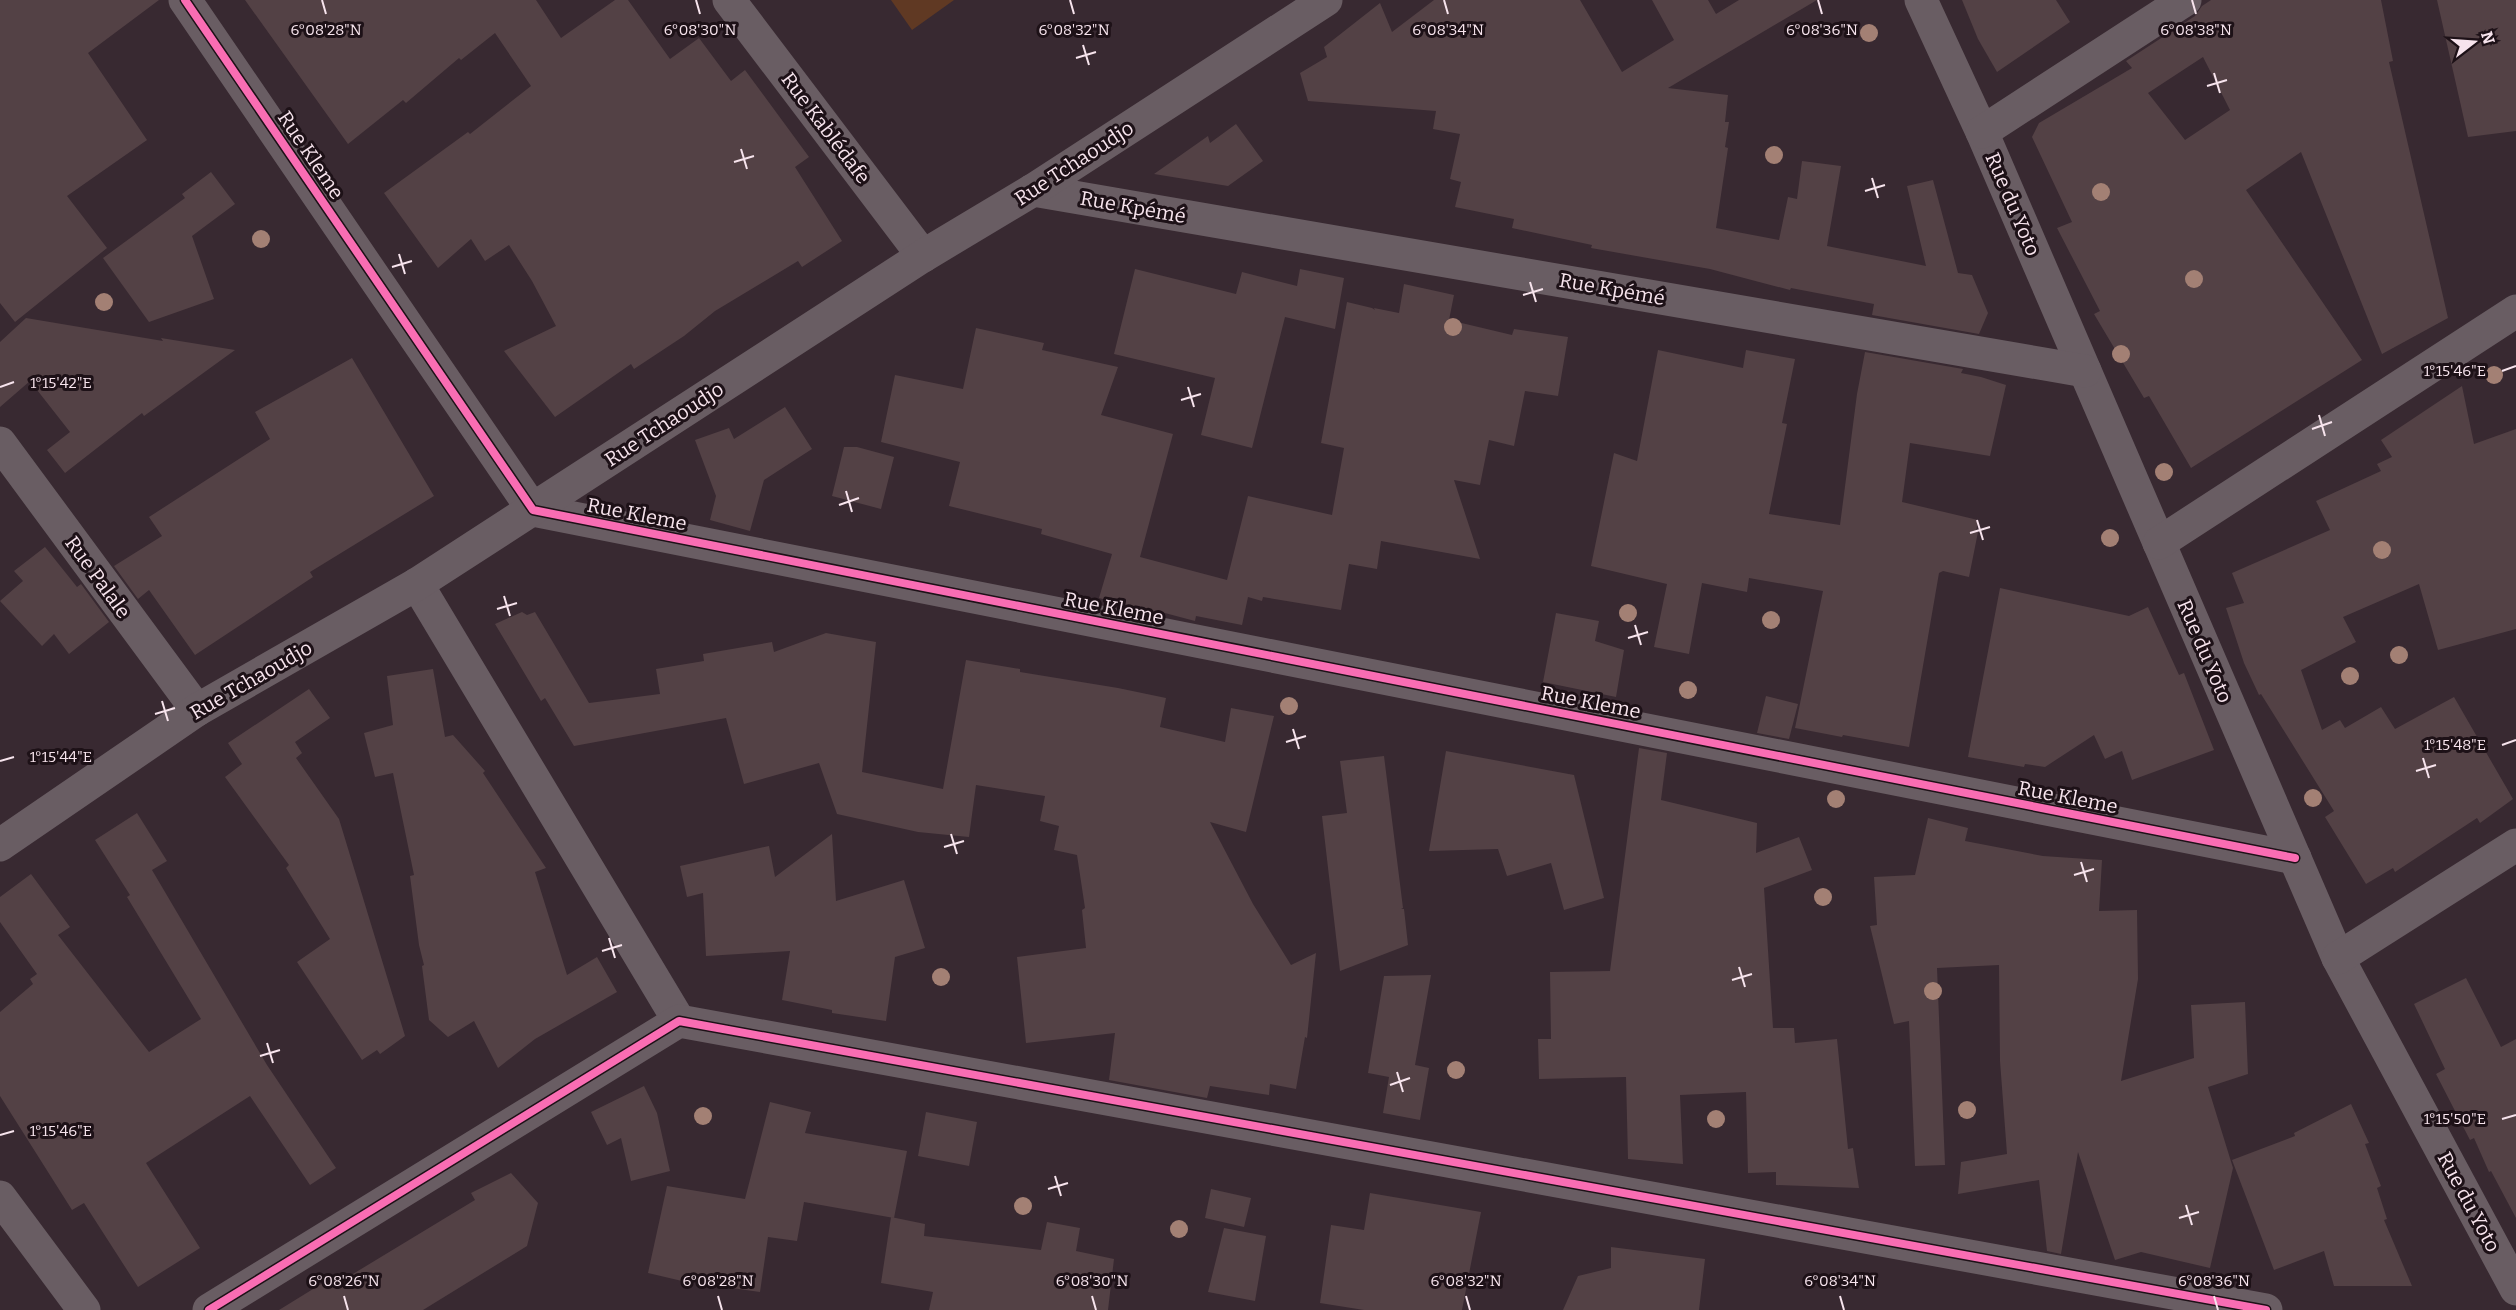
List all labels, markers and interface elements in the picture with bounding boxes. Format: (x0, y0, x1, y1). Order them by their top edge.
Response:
north arrow (2444, 12, 2504, 72)
text: 6°08'28"N (290, 21, 362, 39)
text: 6°08'30"N (664, 21, 736, 39)
text: 6°08'32"N (1038, 21, 1110, 39)
text: 6°08'34"N (1412, 21, 1484, 39)
text: 6°08'36"N (1786, 21, 1858, 39)
text: 6°08'38"N (2160, 21, 2232, 39)
text: N (2477, 29, 2499, 46)
street label: Rue Kablédafe (776, 68, 876, 188)
street label: Rue Kleme (273, 106, 349, 204)
street label: Rue Tchaoudjo (1010, 116, 1138, 211)
street label: Rue du Yoto (1981, 149, 2045, 259)
street label: Rue Kpémé (1078, 186, 1188, 228)
street label: Rue Kpémé (1557, 268, 1667, 310)
text: 1°15'46"E (2424, 362, 2486, 380)
text: 1°15'42"E (30, 374, 92, 392)
street label: Rue Tchaoudjo (600, 377, 728, 472)
street label: Rue Kleme (585, 493, 689, 535)
street label: Rue Palale (60, 531, 136, 623)
street label: Rue Kleme (1062, 587, 1166, 629)
street label: Rue du Yoto (2173, 596, 2237, 706)
street label: Rue Tchaoudjo (186, 635, 317, 725)
street label: Rue Kleme (1539, 681, 1643, 723)
text: 1°15'48"E (2424, 736, 2486, 754)
text: 1°15'44"E (30, 748, 92, 766)
street label: Rue Kleme (2016, 776, 2120, 818)
text: 1°15'50"E (2424, 1110, 2486, 1128)
text: 1°15'46"E (30, 1122, 92, 1140)
street label: Rue du Yoto (2433, 1148, 2505, 1256)
text: 6°08'26"N (308, 1272, 380, 1290)
text: 6°08'28"N (682, 1272, 754, 1290)
text: 6°08'30"N (1056, 1272, 1128, 1290)
text: 6°08'32"N (1430, 1272, 1502, 1290)
text: 6°08'34"N (1804, 1272, 1876, 1290)
text: 6°08'36"N (2178, 1272, 2250, 1290)

